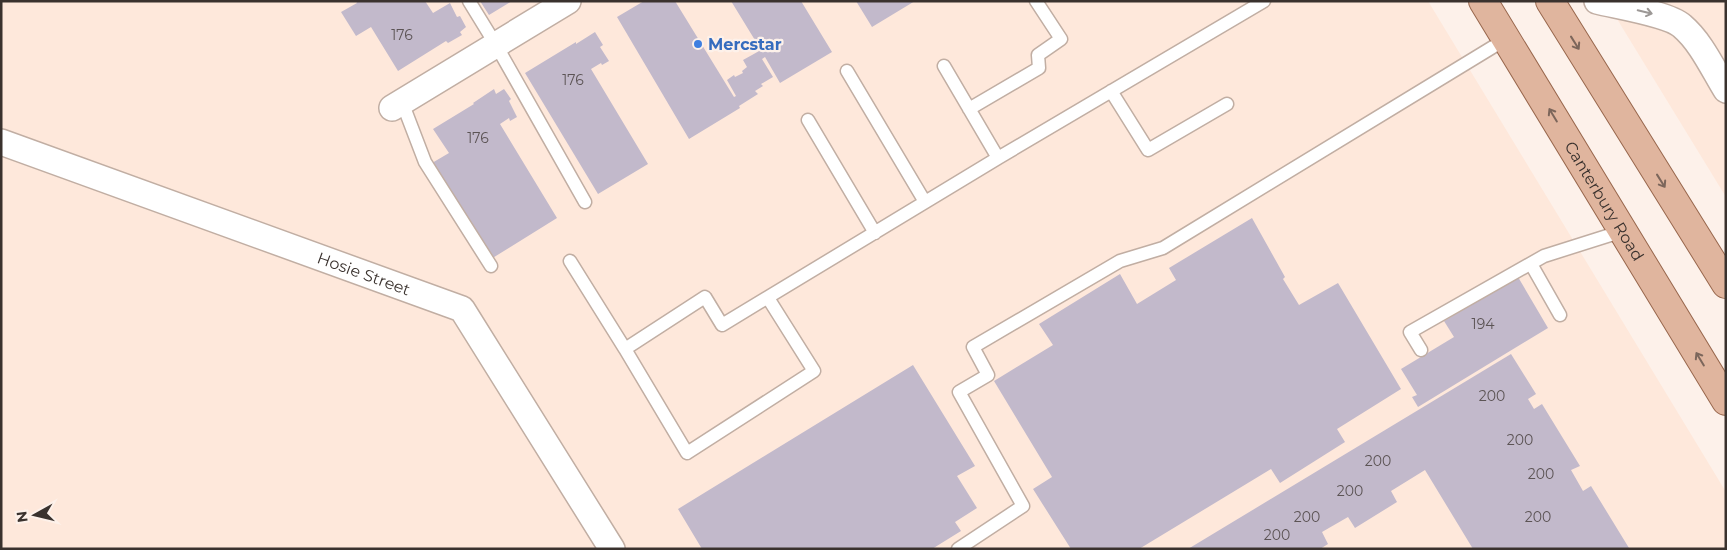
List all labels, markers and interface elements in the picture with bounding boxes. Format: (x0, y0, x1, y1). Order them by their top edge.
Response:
one-way arrow (1636, 8, 1652, 17)
house number: 176 (391, 26, 413, 44)
place label: Mercstar (708, 35, 782, 54)
one-way arrow (1571, 35, 1581, 49)
marker: Mercstar (692, 38, 704, 50)
house number: 176 (562, 71, 584, 89)
one-way arrow (1547, 109, 1557, 123)
house number: 176 (467, 129, 489, 147)
street label: Canterbury Road (1561, 138, 1648, 264)
one-way arrow (1656, 173, 1666, 187)
street label: Hosie Street (315, 248, 413, 300)
house number: 194 (1472, 315, 1495, 333)
one-way arrow (1695, 353, 1705, 367)
house number: 200 (1479, 387, 1505, 405)
house number: 200 (1507, 431, 1533, 449)
house number: 200 (1365, 452, 1391, 470)
house number: 200 (1528, 465, 1554, 483)
house number: 200 (1337, 482, 1363, 500)
north arrow (10, 490, 60, 540)
house number: 200 (1294, 508, 1320, 526)
house number: 200 (1525, 508, 1551, 526)
text: N (12, 510, 32, 524)
house number: 200 (1264, 526, 1290, 544)

